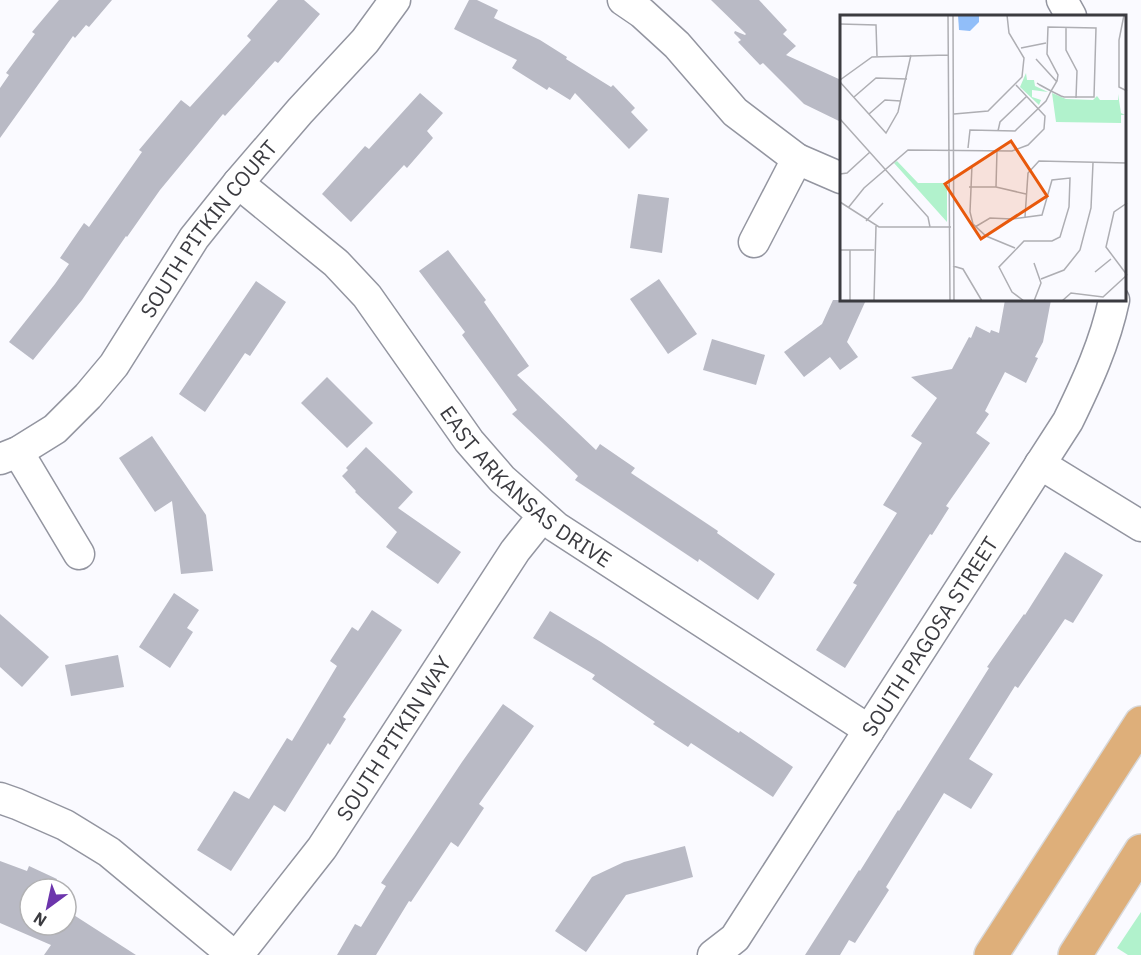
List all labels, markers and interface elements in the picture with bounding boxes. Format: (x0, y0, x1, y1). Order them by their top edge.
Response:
inset map (840, 15, 1126, 302)
street label: SOUTH PITKIN COURT (133, 134, 283, 323)
street label: EAST ARKANSAS DRIVE (434, 400, 617, 574)
street label: SOUTH PAGOSA STREET (855, 531, 1004, 741)
street label: SOUTH PITKIN WAY (330, 650, 457, 826)
north arrow (18, 877, 78, 937)
text: N (30, 908, 50, 931)

